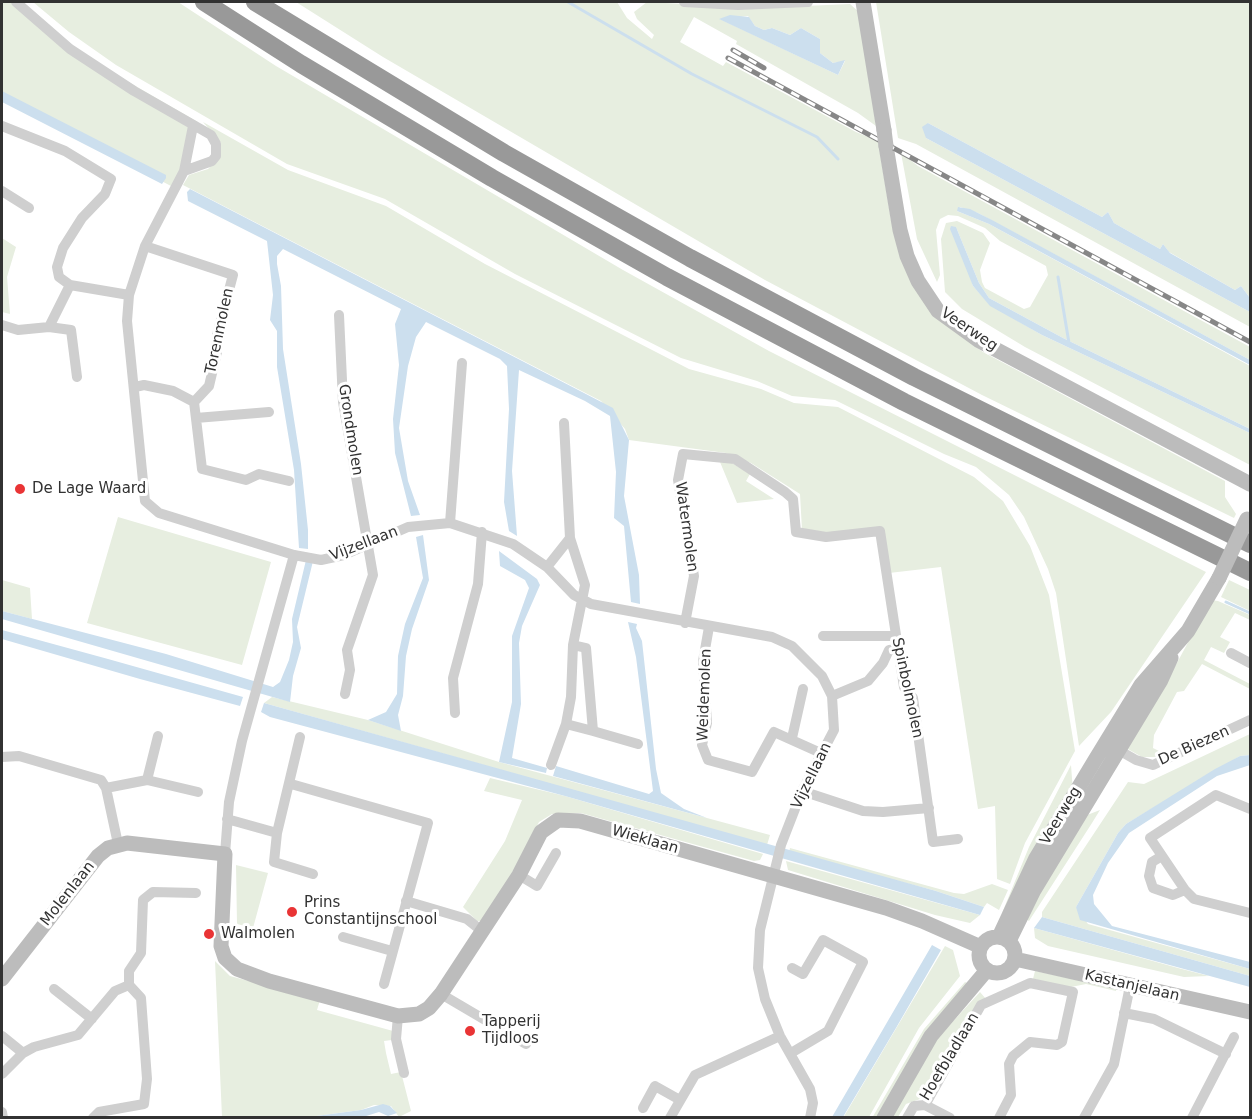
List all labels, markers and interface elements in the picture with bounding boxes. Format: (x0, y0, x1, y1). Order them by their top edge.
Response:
street label: Torenmolen (202, 287, 238, 375)
street label: Veerweg (937, 304, 1001, 356)
street label: Grondmolen (334, 383, 366, 477)
place label: De Lage Waard (32, 480, 146, 498)
street label: Watermolen (671, 481, 701, 573)
marker: De Lage Waard (13, 482, 27, 496)
street label: Vijzellaan (327, 523, 401, 565)
street label: Spinbolmolen (888, 636, 926, 740)
street label: Weidemolen (694, 648, 716, 742)
street label: De Biezen (1156, 722, 1232, 770)
street label: Vijzellaan (788, 740, 836, 812)
street label: Veerweg (1037, 784, 1085, 848)
street label: Wieklaan (610, 822, 680, 858)
street label: Molenlaan (37, 858, 99, 930)
place label: Prins Constantijnschool (304, 894, 437, 929)
marker: Prins Constantijnschool (285, 905, 299, 919)
place label: Walmolen (221, 925, 295, 943)
marker: Walmolen (202, 927, 216, 941)
street label: Kastanjelaan (1083, 966, 1181, 1006)
street label: Hoefbladlaan (917, 1010, 983, 1104)
place label: Tapperij Tijdloos (482, 1013, 541, 1048)
marker: Tapperij Tijdloos (463, 1024, 477, 1038)

